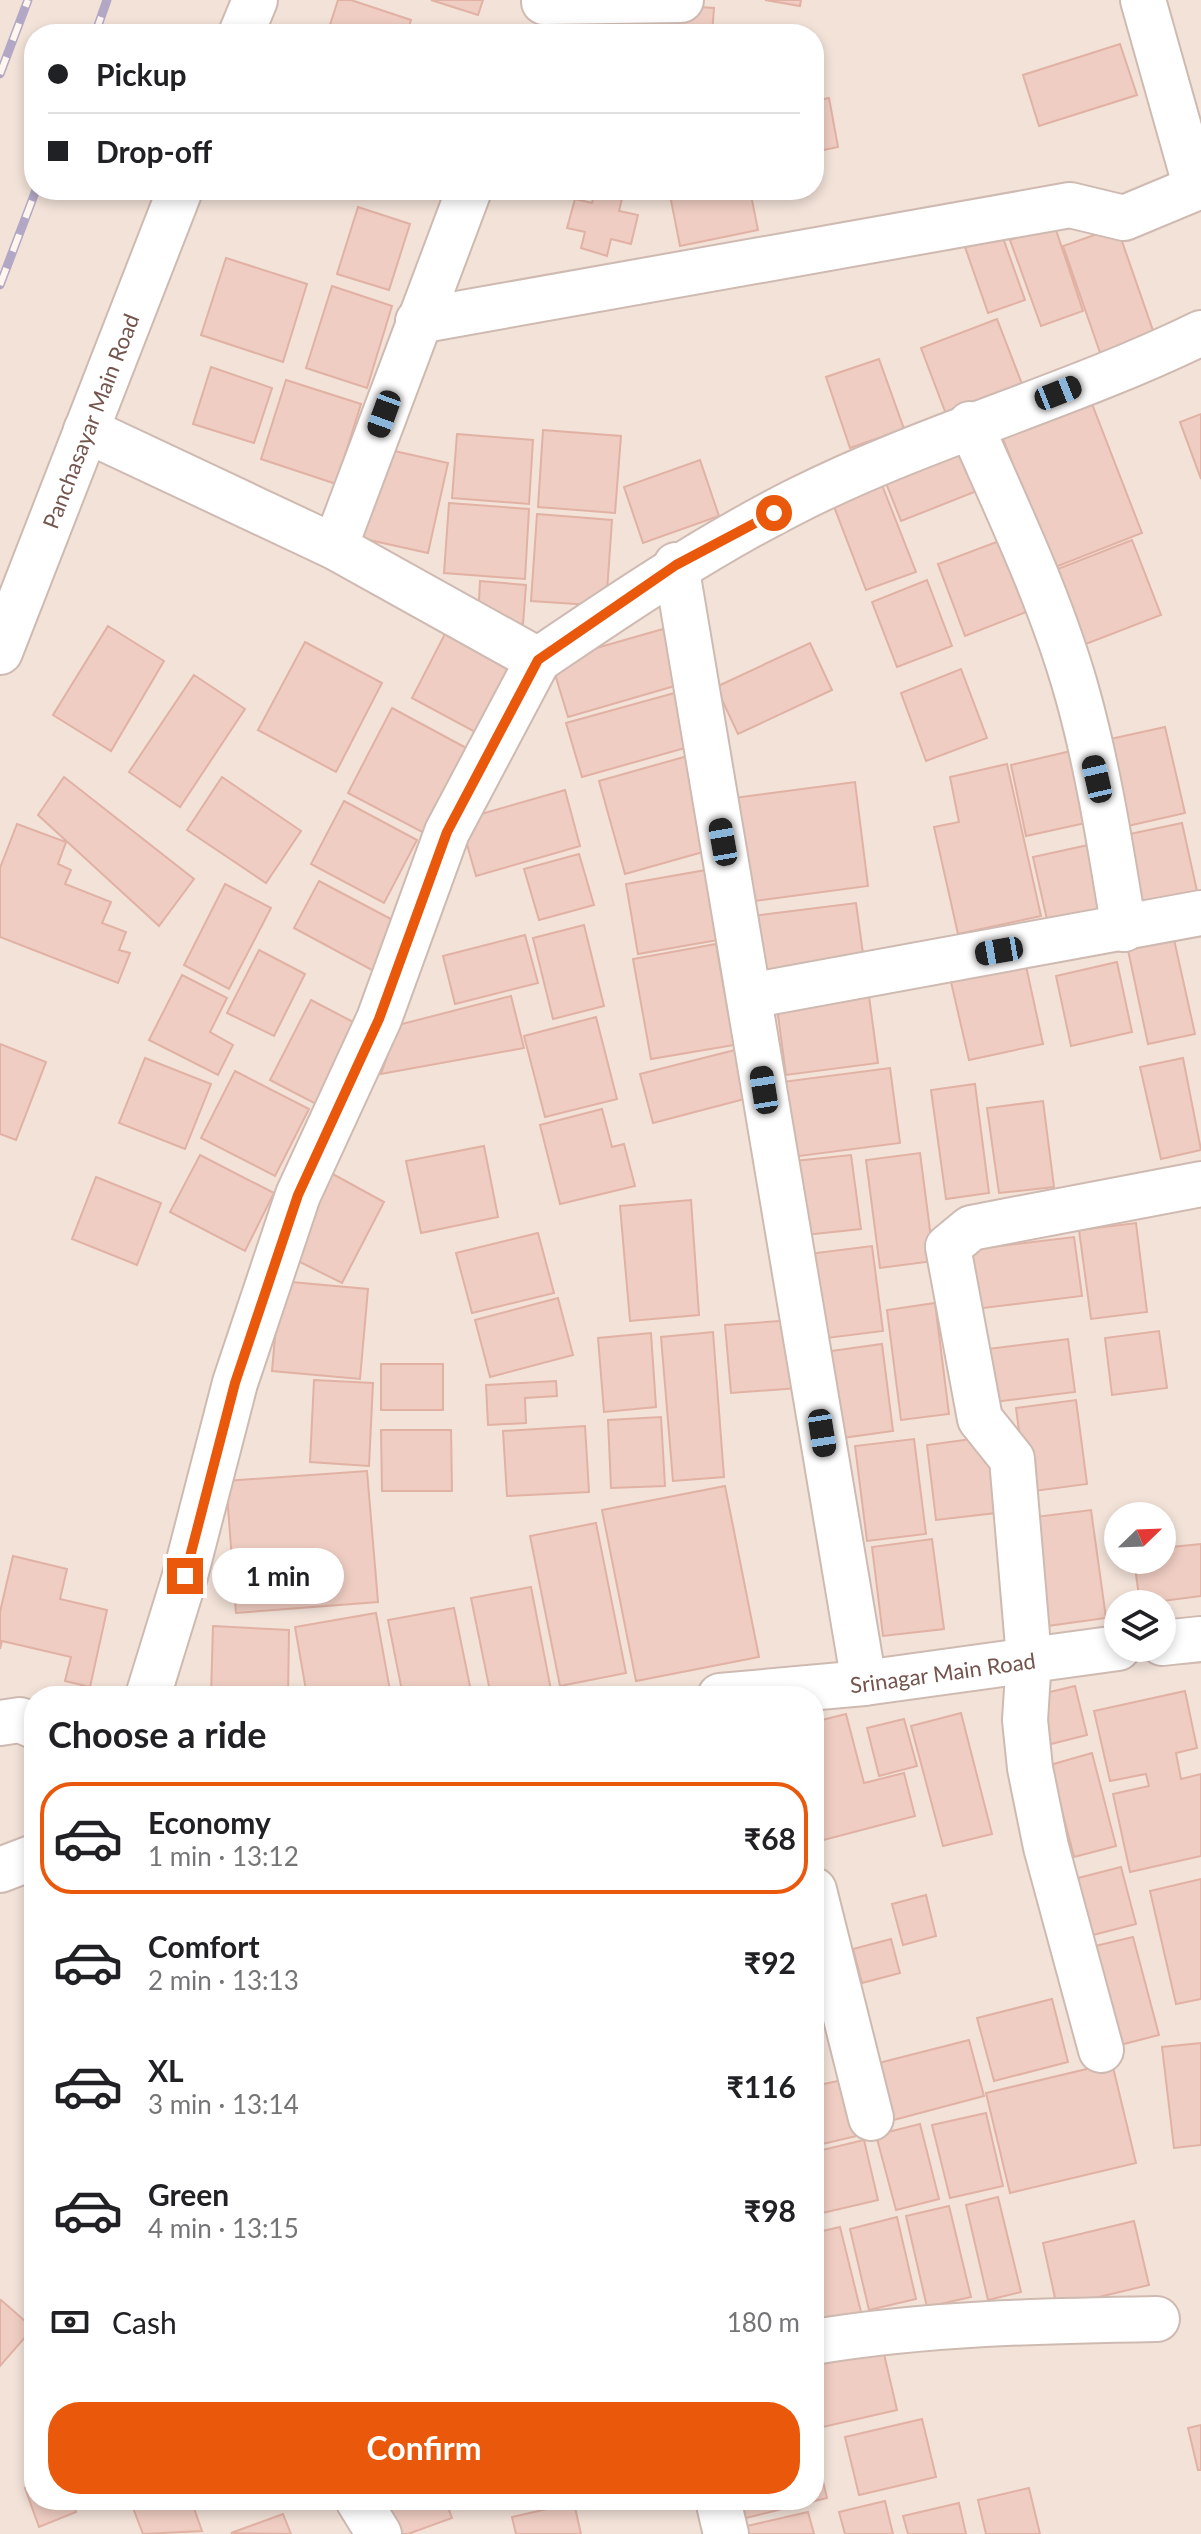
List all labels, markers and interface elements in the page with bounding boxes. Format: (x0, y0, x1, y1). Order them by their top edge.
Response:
text: Pickup (96, 56, 187, 92)
text: Drop-off (96, 133, 212, 169)
street label: Panchasayar Main Road (36, 310, 144, 532)
car (1031, 373, 1085, 413)
car (365, 387, 403, 441)
route start (756, 495, 792, 531)
car (1080, 753, 1114, 805)
car (707, 816, 739, 868)
car (973, 935, 1025, 967)
car (748, 1064, 780, 1116)
car (806, 1407, 838, 1459)
north arrow (1104, 1502, 1176, 1574)
map controls (1104, 1502, 1176, 1662)
callout: 1 min (213, 1548, 345, 1604)
route end (167, 1558, 203, 1594)
text: 1 min (246, 1560, 310, 1592)
button: layers (1104, 1590, 1176, 1662)
street label: Srinagar Main Road (849, 1646, 1037, 1698)
text: Choose a ride (48, 1712, 267, 1756)
icon: car (52, 1802, 124, 1874)
text: Economy (148, 1804, 271, 1840)
text: ₹68 (744, 1820, 796, 1856)
text: 1 min · 13:12 (148, 1840, 299, 1872)
icon: car (52, 1926, 124, 1998)
text: Comfort (148, 1928, 260, 1964)
text: ₹92 (744, 1944, 796, 1980)
text: 2 min · 13:13 (148, 1964, 299, 1996)
icon: car (52, 2050, 124, 2122)
text: XL (148, 2052, 184, 2088)
text: ₹116 (726, 2068, 796, 2104)
text: 3 min · 13:14 (148, 2088, 299, 2120)
icon: car (52, 2174, 124, 2246)
text: Green (148, 2176, 229, 2212)
text: ₹98 (744, 2192, 796, 2228)
text: 4 min · 13:15 (148, 2212, 299, 2244)
icon: cash (48, 2300, 92, 2344)
text: Cash (112, 2304, 177, 2340)
text: 180 m (727, 2306, 800, 2338)
button: Confirm (48, 2402, 800, 2494)

